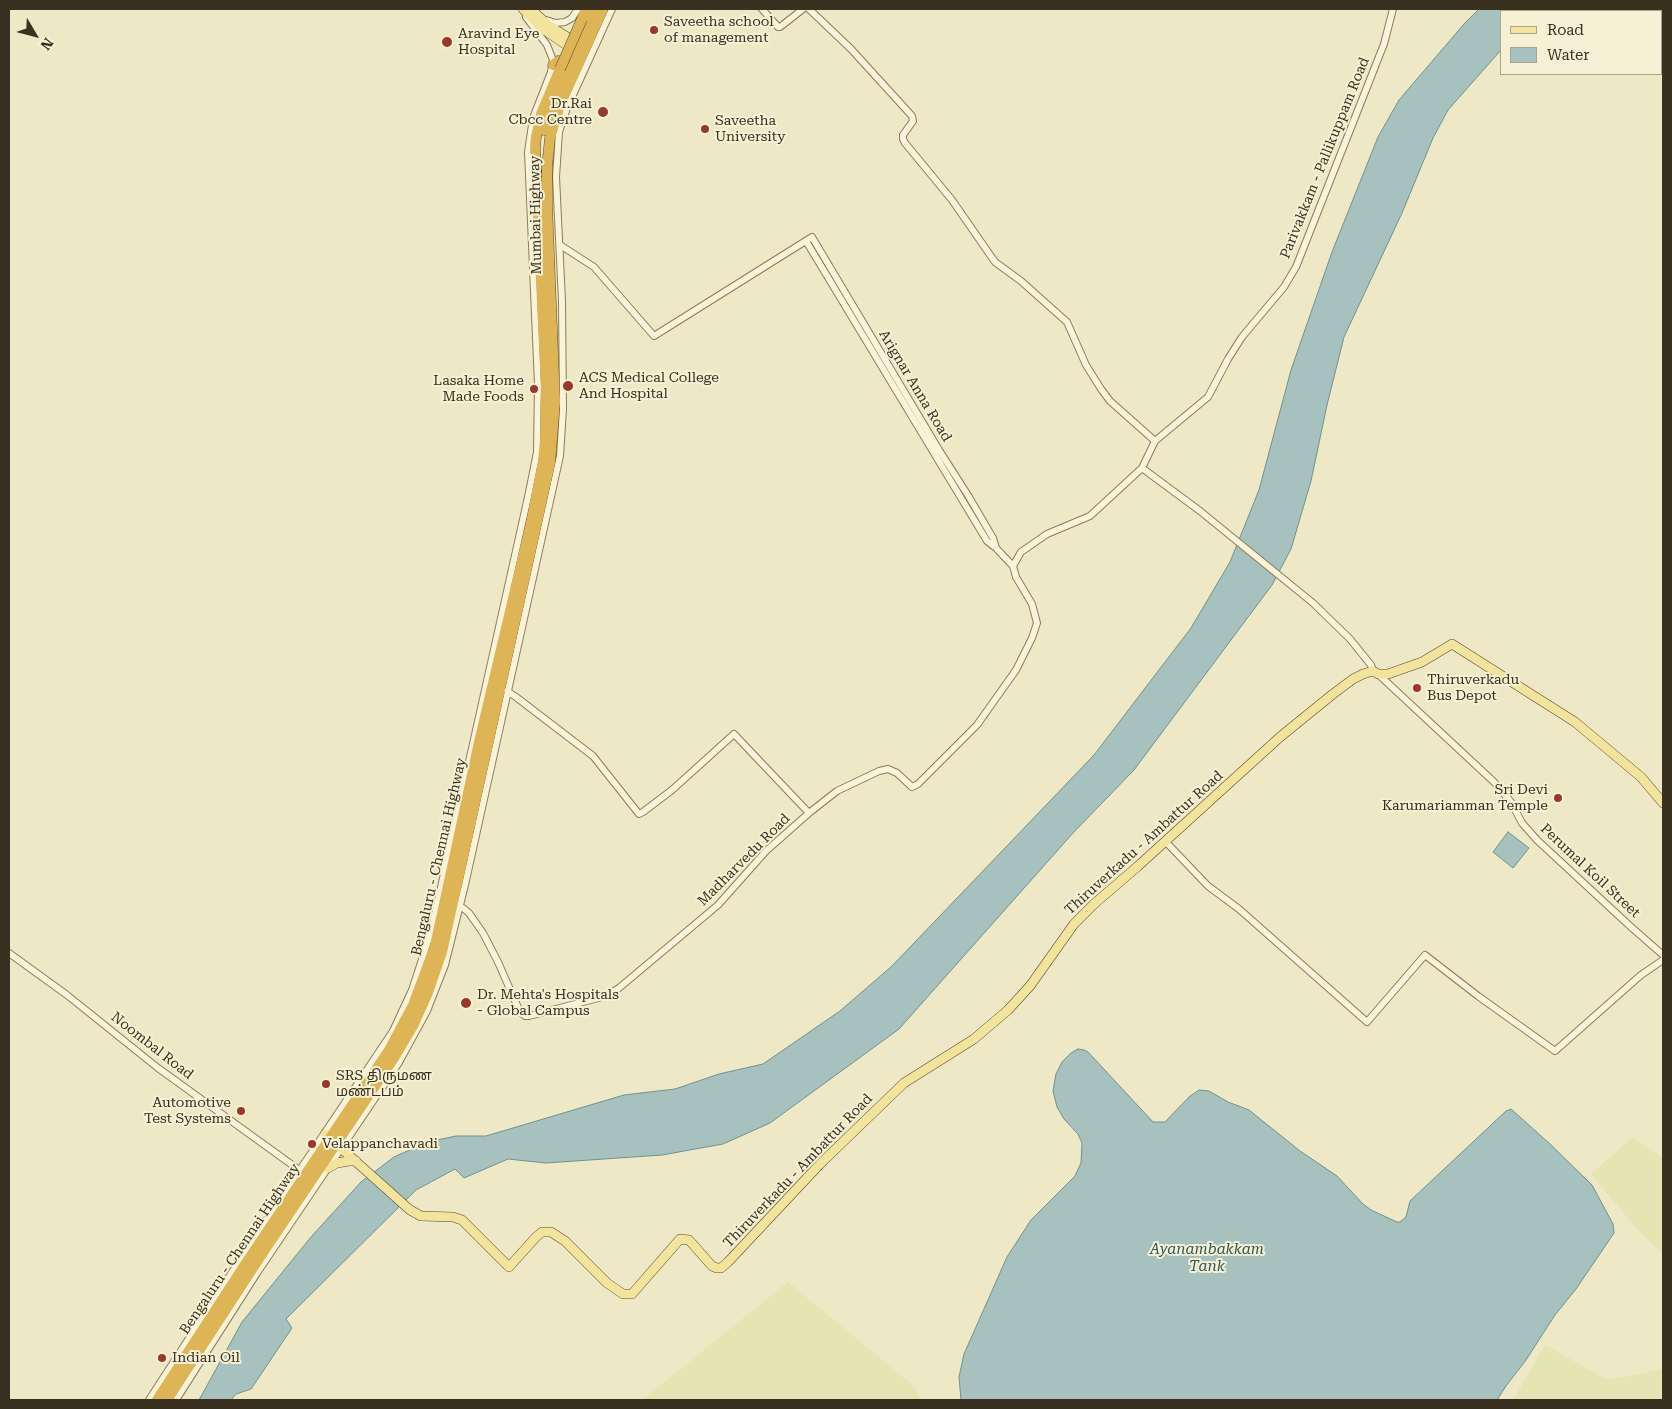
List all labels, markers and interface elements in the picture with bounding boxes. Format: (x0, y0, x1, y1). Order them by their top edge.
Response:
north arrow (10, 10, 60, 60)
legend (1500, 10, 1662, 75)
place label: Saveetha school of management (664, 14, 774, 46)
text: Road (1547, 21, 1584, 39)
marker: Saveetha school of management (648, 24, 660, 36)
place label: Aravind Eye Hospital (458, 26, 539, 58)
text: N (37, 35, 57, 53)
marker: Aravind Eye Hospital (440, 35, 454, 49)
text: Water (1547, 46, 1589, 64)
street label: Parivakkam - Pallikuppam Road (1277, 55, 1373, 261)
place label: Dr.Rai Cbcc Centre (508, 96, 592, 128)
marker: Dr.Rai Cbcc Centre (596, 105, 610, 119)
place label: Saveetha University (715, 113, 785, 146)
marker: Saveetha University (699, 123, 711, 135)
street label: Mumbai Highway (527, 155, 545, 275)
street label: Arignar Anna Road (875, 327, 955, 445)
place label: ACS Medical College And Hospital (579, 370, 719, 402)
place label: Lasaka Home Made Foods (433, 373, 524, 406)
marker: ACS Medical College And Hospital (561, 379, 575, 393)
marker: Lasaka Home Made Foods (528, 383, 540, 395)
place label: Thiruverkadu Bus Depot (1427, 672, 1519, 704)
marker: Thiruverkadu Bus Depot (1411, 682, 1423, 694)
street label: Bengaluru - Chennai Highway (408, 756, 470, 958)
street label: Thiruverkadu - Ambattur Road (1061, 767, 1227, 919)
place label: Sri Devi Karumariamman Temple (1382, 782, 1548, 814)
marker: Sri Devi Karumariamman Temple (1552, 792, 1564, 804)
street label: Madharvedu Road (694, 810, 794, 910)
street label: Perumal Koil Street (1537, 820, 1643, 922)
place label: Dr. Mehta's Hospitals - Global Campus (477, 987, 619, 1020)
marker: Dr. Mehta's Hospitals - Global Campus (459, 996, 473, 1010)
street label: Noombal Road (108, 1009, 196, 1083)
place label: SRS திருமண மண்டபம் (336, 1068, 432, 1100)
marker: SRS திருமண மண்டபம் (320, 1078, 332, 1090)
street label: Thiruverkadu - Ambattur Road (720, 1091, 876, 1251)
place label: Automotive Test Systems (144, 1095, 231, 1128)
marker: Automotive Test Systems (235, 1105, 247, 1117)
place label: Velappanchavadi (322, 1136, 438, 1152)
marker: Velappanchavadi (306, 1138, 318, 1150)
street label: Bengaluru - Chennai Highway (176, 1160, 304, 1338)
water label: Ayanambakkam Tank (1150, 1241, 1264, 1276)
place label: Indian Oil (172, 1350, 240, 1366)
marker: Indian Oil (156, 1352, 168, 1364)

